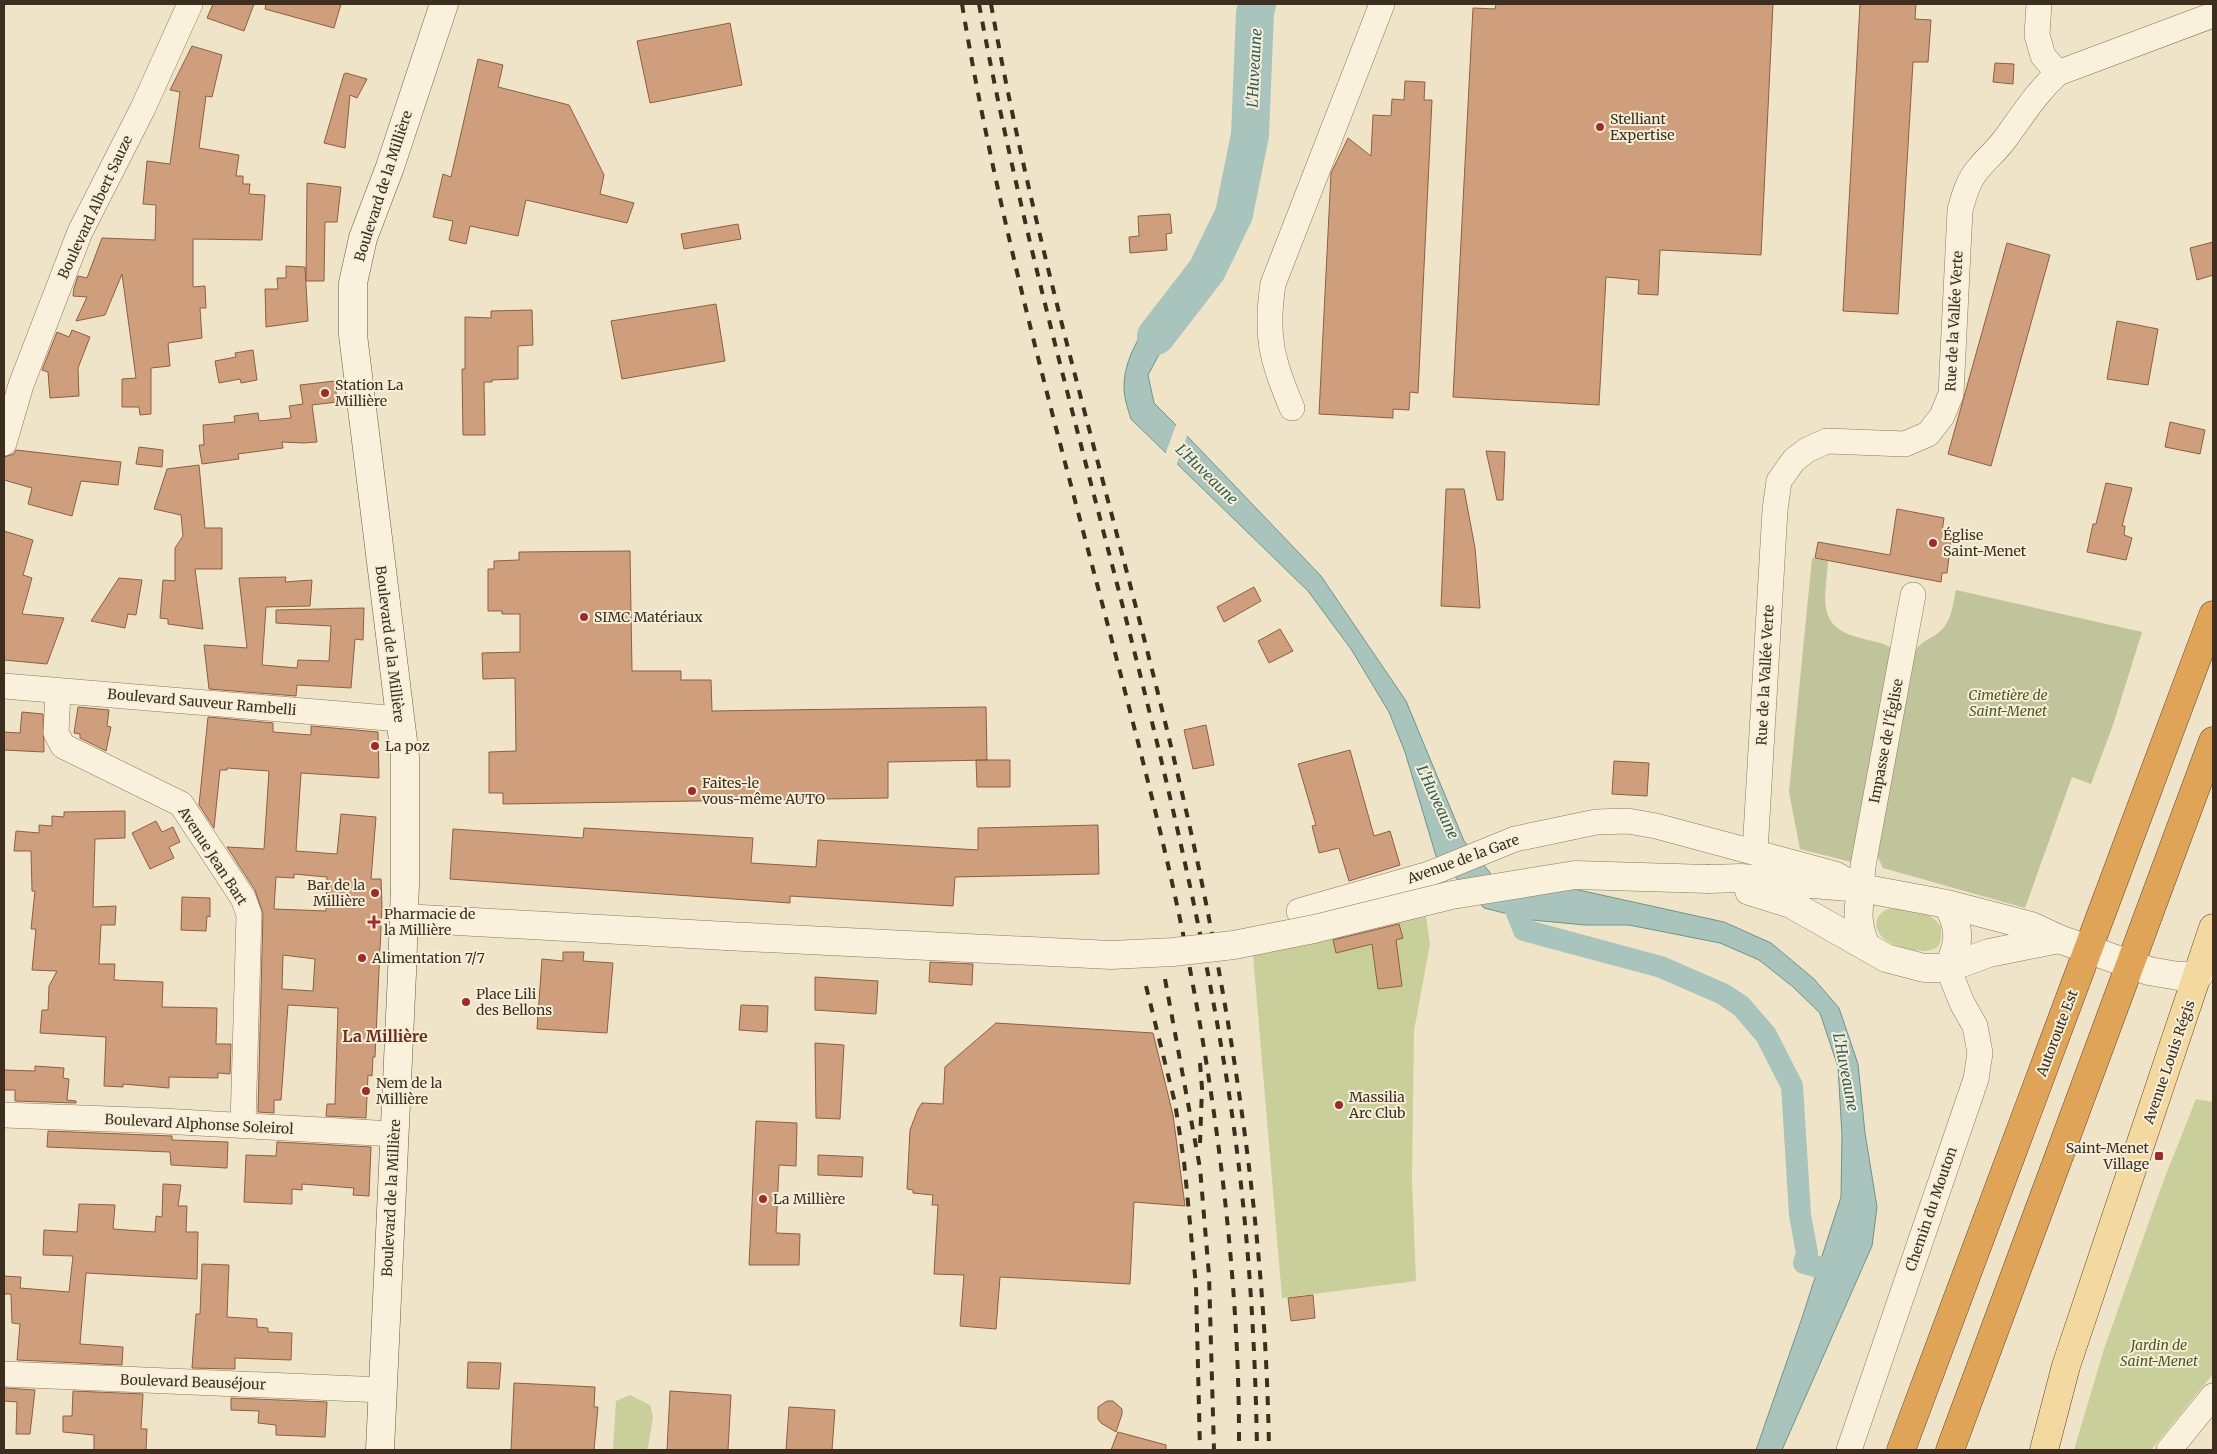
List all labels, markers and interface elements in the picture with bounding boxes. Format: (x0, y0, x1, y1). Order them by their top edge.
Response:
water label: L'Huveaune (1242, 28, 1266, 108)
street label: Boulevard de la Millière (350, 108, 416, 264)
place label: Stelliant Expertise (1610, 110, 1674, 144)
marker: Stelliant Expertise (1594, 121, 1606, 133)
street label: Boulevard Albert Sauze (54, 132, 136, 282)
street label: Rue de la Vallée Verte (1941, 250, 1967, 392)
place label: Station La Millière (335, 376, 404, 410)
marker: Station La Millière (319, 387, 331, 399)
water label: L'Huveaune (1172, 440, 1242, 509)
place label: Église Saint-Menet (1943, 526, 2027, 560)
marker: Église Saint-Menet (1927, 537, 1939, 549)
street label: Boulevard de la Millière (371, 565, 409, 723)
street label: Rue de la Vallée Verte (1752, 604, 1778, 746)
place label: SIMC Matériaux (594, 608, 703, 626)
marker: SIMC Matériaux (578, 611, 590, 623)
street label: Impasse de l'Église (1865, 677, 1907, 805)
street label: Boulevard Sauveur Rambelli (107, 685, 298, 719)
park label: Cimetière de Saint-Menet (1968, 686, 2048, 720)
place label: La poz (385, 737, 430, 755)
marker: La poz (369, 740, 381, 752)
water label: L'Huveaune (1413, 762, 1464, 842)
place label: Faites-le vous-même AUTO (701, 774, 825, 808)
marker: Faites-le vous-même AUTO (686, 785, 698, 797)
street label: Avenue Jean Bart (174, 803, 252, 909)
street label: Avenue de la Gare (1404, 830, 1521, 888)
place label: Bar de la Millière (307, 876, 365, 910)
marker: Bar de la Millière (369, 887, 381, 899)
place label: Pharmacie de la Millière (384, 905, 475, 939)
marker: Pharmacie de la Millière (368, 916, 380, 928)
place label: Alimentation 7/7 (371, 949, 485, 967)
marker: Alimentation 7/7 (356, 952, 368, 964)
place label: Place Lili des Bellons (476, 985, 552, 1019)
street label: Autoroute Est (2032, 987, 2082, 1080)
marker: Place Lili des Bellons (460, 996, 472, 1008)
street label: Avenue Louis Régis (2139, 998, 2199, 1127)
district label: La Millière (342, 1026, 428, 1046)
water label: L'Huveaune (1829, 1031, 1863, 1113)
place label: Nem de la Millière (376, 1074, 443, 1108)
marker: Nem de la Millière (360, 1085, 372, 1097)
place label: Massilia Arc Club (1348, 1088, 1405, 1122)
marker: Massilia Arc Club (1333, 1099, 1345, 1111)
street label: Boulevard Alphonse Soleirol (104, 1110, 295, 1138)
street label: Boulevard de la Millière (378, 1119, 404, 1277)
place label: Saint-Menet Village (2066, 1139, 2150, 1173)
street label: Chemin du Mouton (1901, 1144, 1961, 1274)
marker: Saint-Menet Village (2153, 1150, 2165, 1162)
place label: La Millière (773, 1190, 845, 1208)
marker: La Millière (757, 1193, 769, 1205)
park label: Jardin de Saint-Menet (2120, 1336, 2198, 1370)
street label: Boulevard Beauséjour (120, 1370, 266, 1394)

